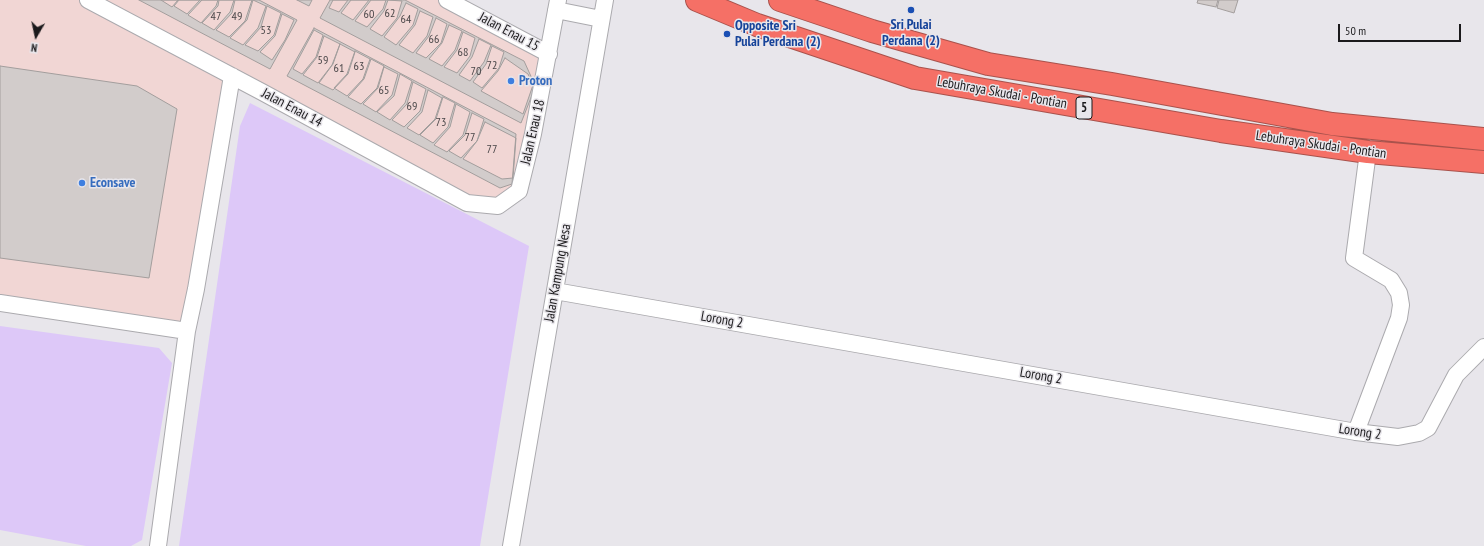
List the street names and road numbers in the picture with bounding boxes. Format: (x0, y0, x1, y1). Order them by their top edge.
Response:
street label: Jalan Enau 15 (476, 9, 542, 55)
street label: Lebuhraya Skudai - Pontian (936, 73, 1068, 113)
street label: Jalan Enau 14 (259, 85, 325, 131)
road number: 5 (1076, 97, 1092, 119)
street label: Jalan Enau 18 (517, 98, 549, 166)
street label: Lebuhraya Skudai - Pontian (1255, 128, 1387, 162)
street label: Jalan Kampung Nesa (541, 223, 575, 323)
street label: Lorong 2 (700, 308, 744, 332)
street label: Lorong 2 (1019, 364, 1063, 388)
street label: Lorong 2 (1338, 420, 1382, 444)

